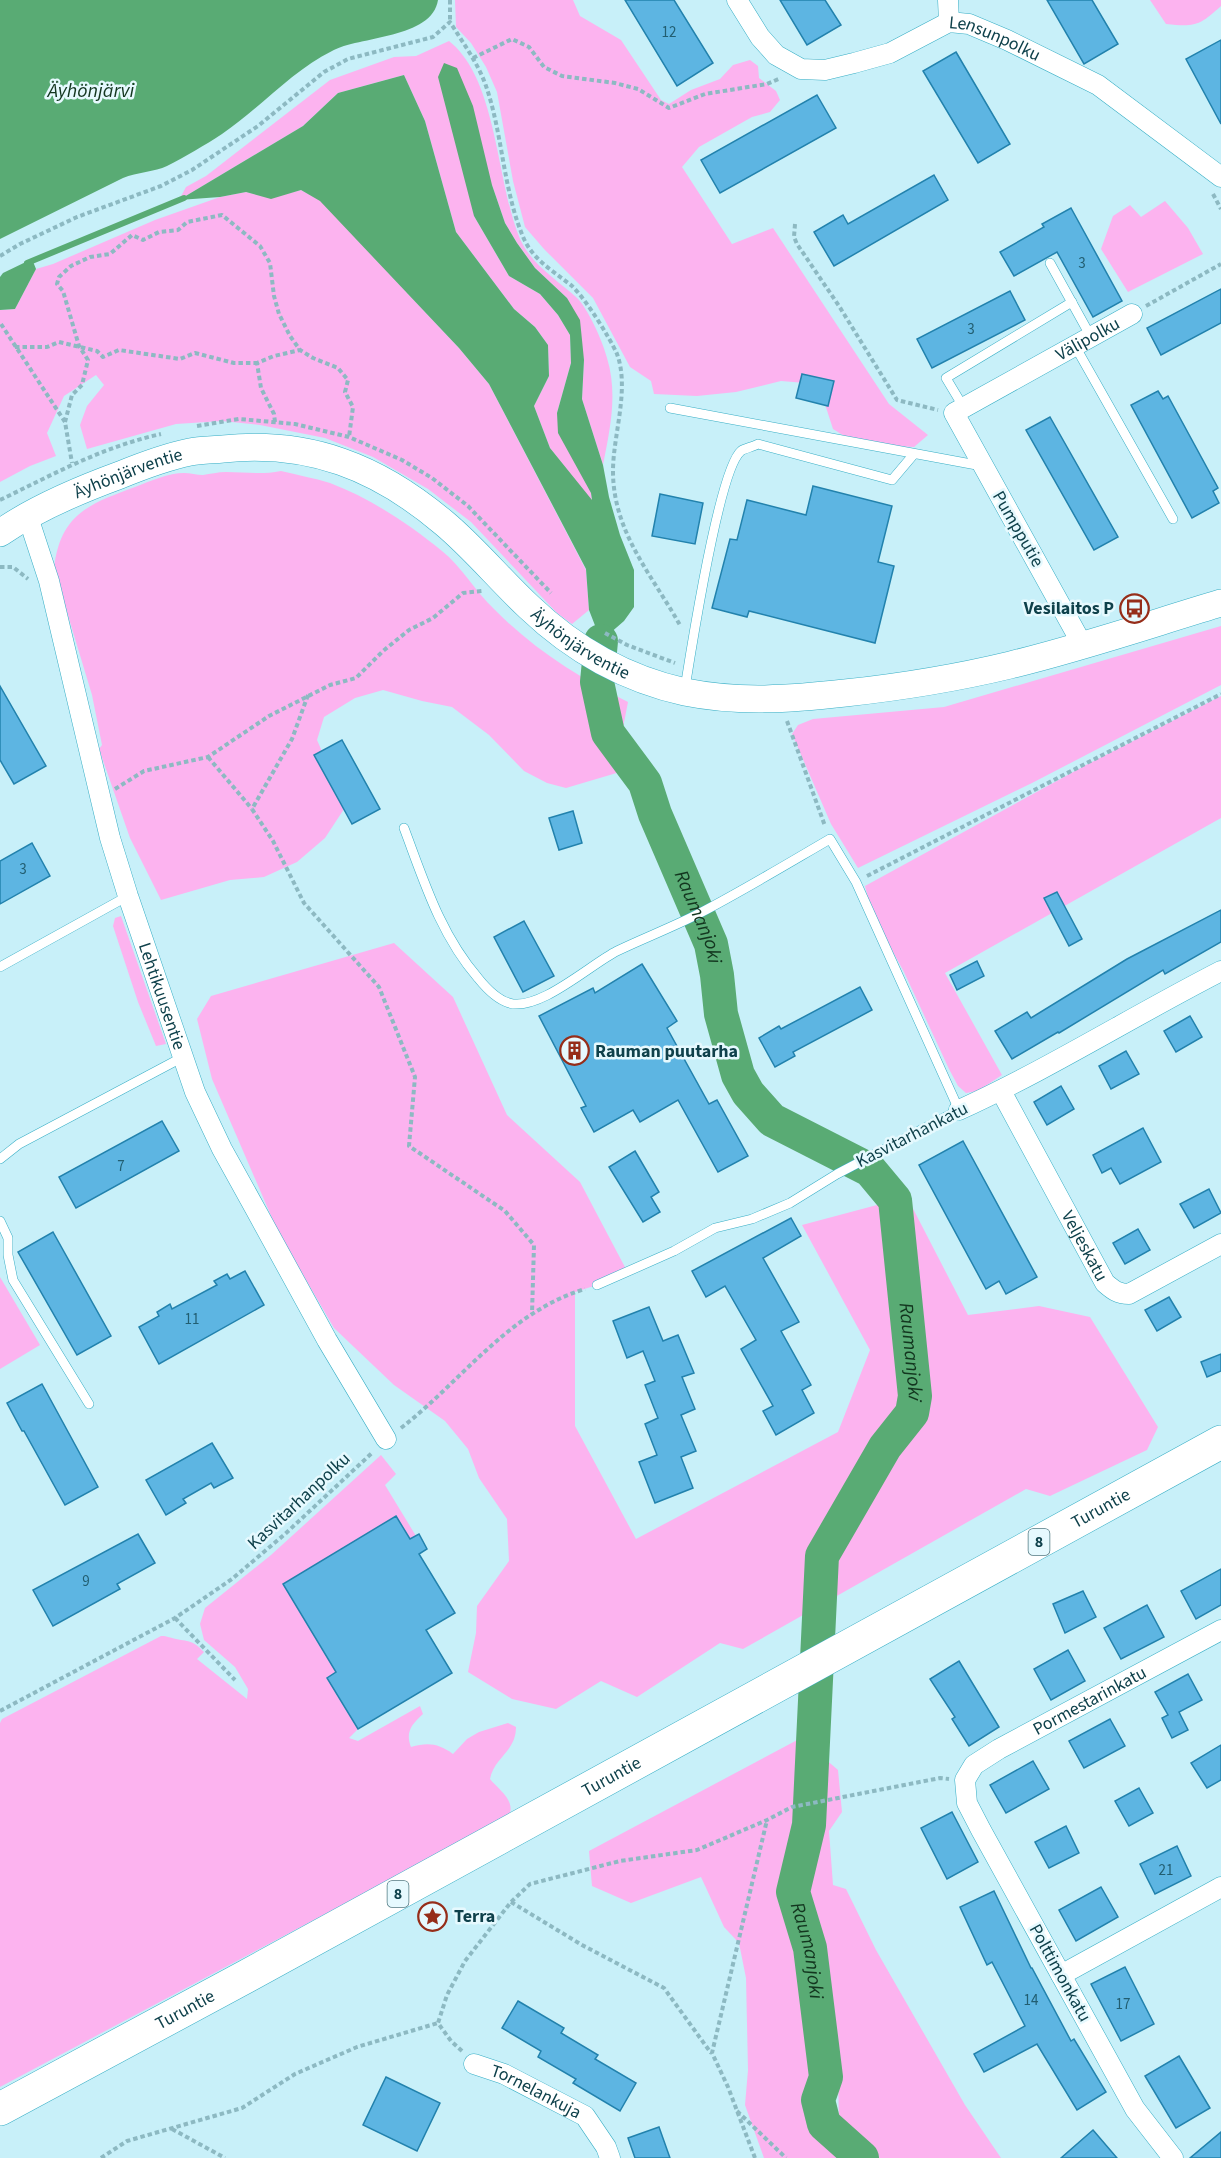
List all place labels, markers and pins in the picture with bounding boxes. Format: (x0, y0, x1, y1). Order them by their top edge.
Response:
bus stop icon: Vesilaitos P (1119, 592, 1151, 624)
place label: Vesilaitos P (1023, 596, 1114, 621)
building icon: Rauman puutarha (558, 1035, 590, 1067)
place label: Rauman puutarha (595, 1039, 738, 1064)
place icon: Terra (417, 1900, 449, 1932)
place label: Terra (454, 1904, 495, 1929)

